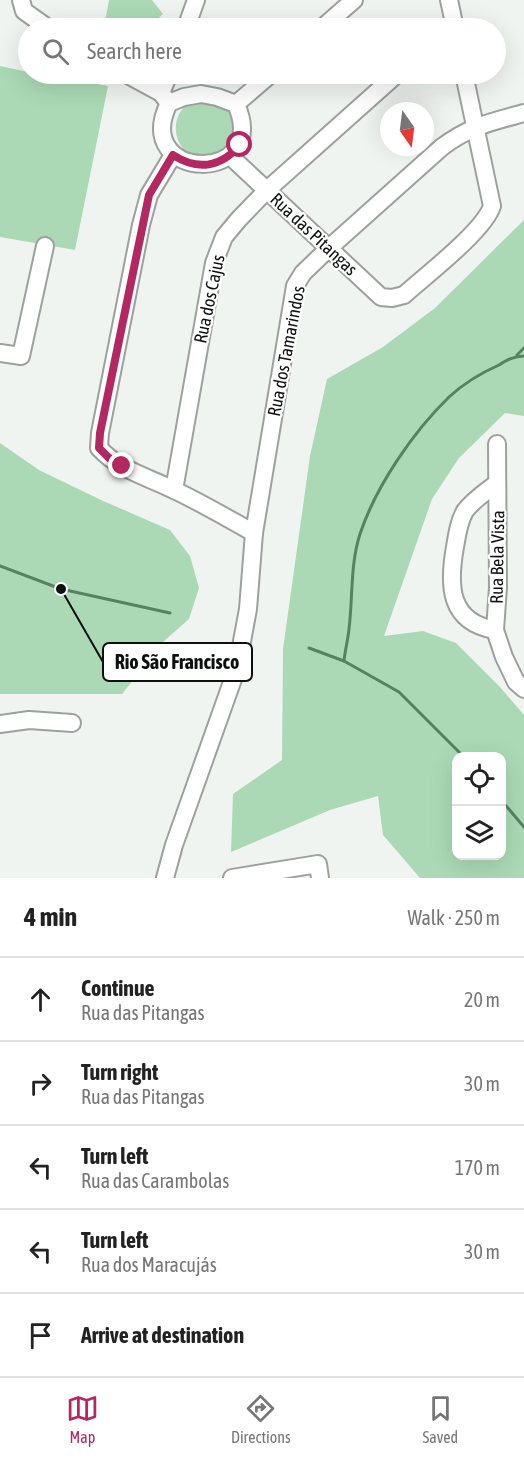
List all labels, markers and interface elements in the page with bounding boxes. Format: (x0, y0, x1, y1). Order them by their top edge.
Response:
search box (18, 18, 506, 84)
icon: search (39, 35, 72, 68)
text: Search here (87, 38, 182, 64)
north arrow (380, 102, 434, 156)
route start (226, 131, 252, 157)
street label: Rua das Pitangas (266, 188, 362, 280)
street label: Rua dos Cajus (189, 253, 229, 345)
street label: Rua dos Tamarindos (263, 284, 309, 418)
route end (108, 452, 134, 478)
street label: Rua Bela Vista (486, 510, 508, 604)
callout: Rio São Francisco (103, 643, 252, 681)
text: Rio São Francisco (115, 650, 239, 673)
map controls (452, 752, 506, 860)
button: locate (452, 752, 506, 806)
button: layers (452, 806, 506, 860)
text: 4 min (24, 902, 77, 932)
text: Walk · 250 m (408, 906, 500, 929)
text: Continue (81, 975, 155, 1001)
icon: ahead (24, 983, 57, 1016)
text: 20 m (464, 988, 500, 1011)
text: Rua das Pitangas (81, 1001, 205, 1024)
text: Turn right (81, 1059, 158, 1085)
icon: right (24, 1067, 57, 1100)
text: 30 m (464, 1072, 500, 1095)
text: Rua das Pitangas (81, 1085, 205, 1108)
text: Turn left (81, 1143, 148, 1169)
icon: left (24, 1151, 57, 1184)
text: 170 m (455, 1156, 500, 1179)
text: Rua das Carambolas (81, 1169, 229, 1192)
text: Turn left (81, 1227, 148, 1253)
icon: left (24, 1235, 57, 1268)
text: 30 m (464, 1240, 500, 1263)
text: Rua dos Maracujás (81, 1253, 217, 1276)
icon: arrive (24, 1319, 57, 1352)
text: Arrive at destination (81, 1322, 244, 1348)
tab: Map (66, 1392, 99, 1446)
tab: Directions (231, 1392, 291, 1446)
tab: Saved (423, 1392, 458, 1446)

